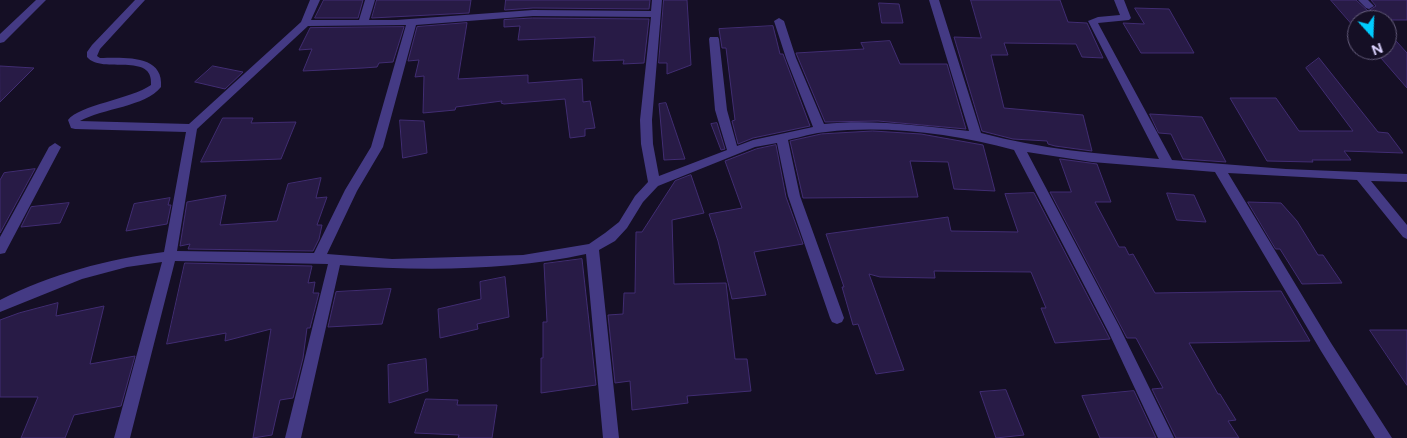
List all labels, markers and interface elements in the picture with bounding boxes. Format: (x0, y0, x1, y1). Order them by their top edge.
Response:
north arrow (1347, 10, 1397, 60)
text: N (1369, 39, 1385, 58)

